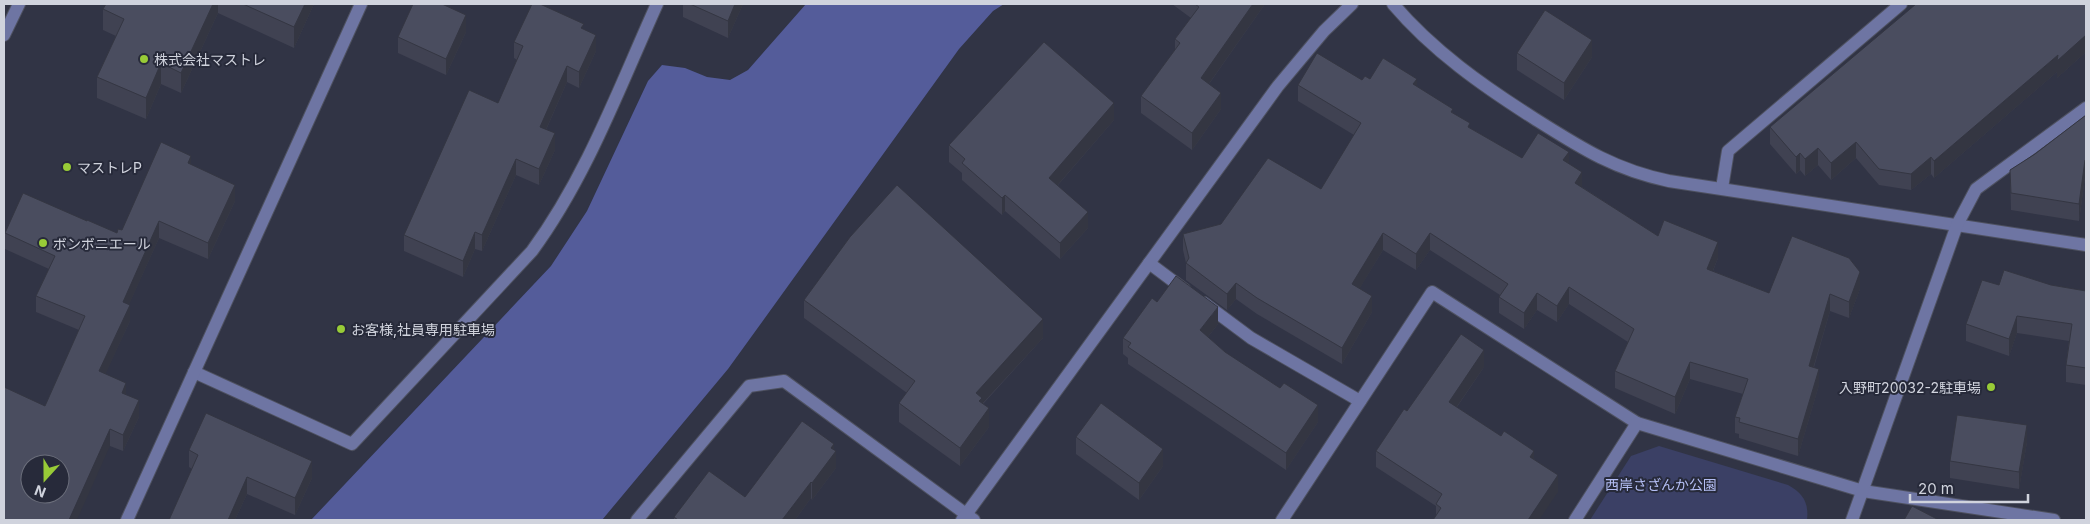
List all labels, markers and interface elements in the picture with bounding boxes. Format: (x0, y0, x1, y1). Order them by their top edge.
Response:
place label: 株式会社マストレ (154, 51, 266, 68)
marker: 株式会社マストレ (138, 53, 150, 65)
place label: マストレP (77, 159, 142, 176)
marker: マストレP (61, 161, 73, 173)
place label: ボンボニエール (53, 235, 151, 252)
marker: ボンボニエール (37, 237, 49, 249)
place label: お客様,社員専用駐車場 (351, 321, 495, 338)
marker: お客様,社員専用駐車場 (335, 323, 347, 335)
place label: 入野町20032-2駐車場 (1839, 379, 1981, 396)
marker: 入野町20032-2駐車場 (1985, 381, 1997, 393)
north arrow (20, 454, 70, 504)
scale bar (1910, 472, 2028, 504)
park label: 西岸さざんか公園 (1605, 476, 1717, 493)
text: 20 m (1918, 479, 1954, 498)
text: N (32, 482, 48, 501)

